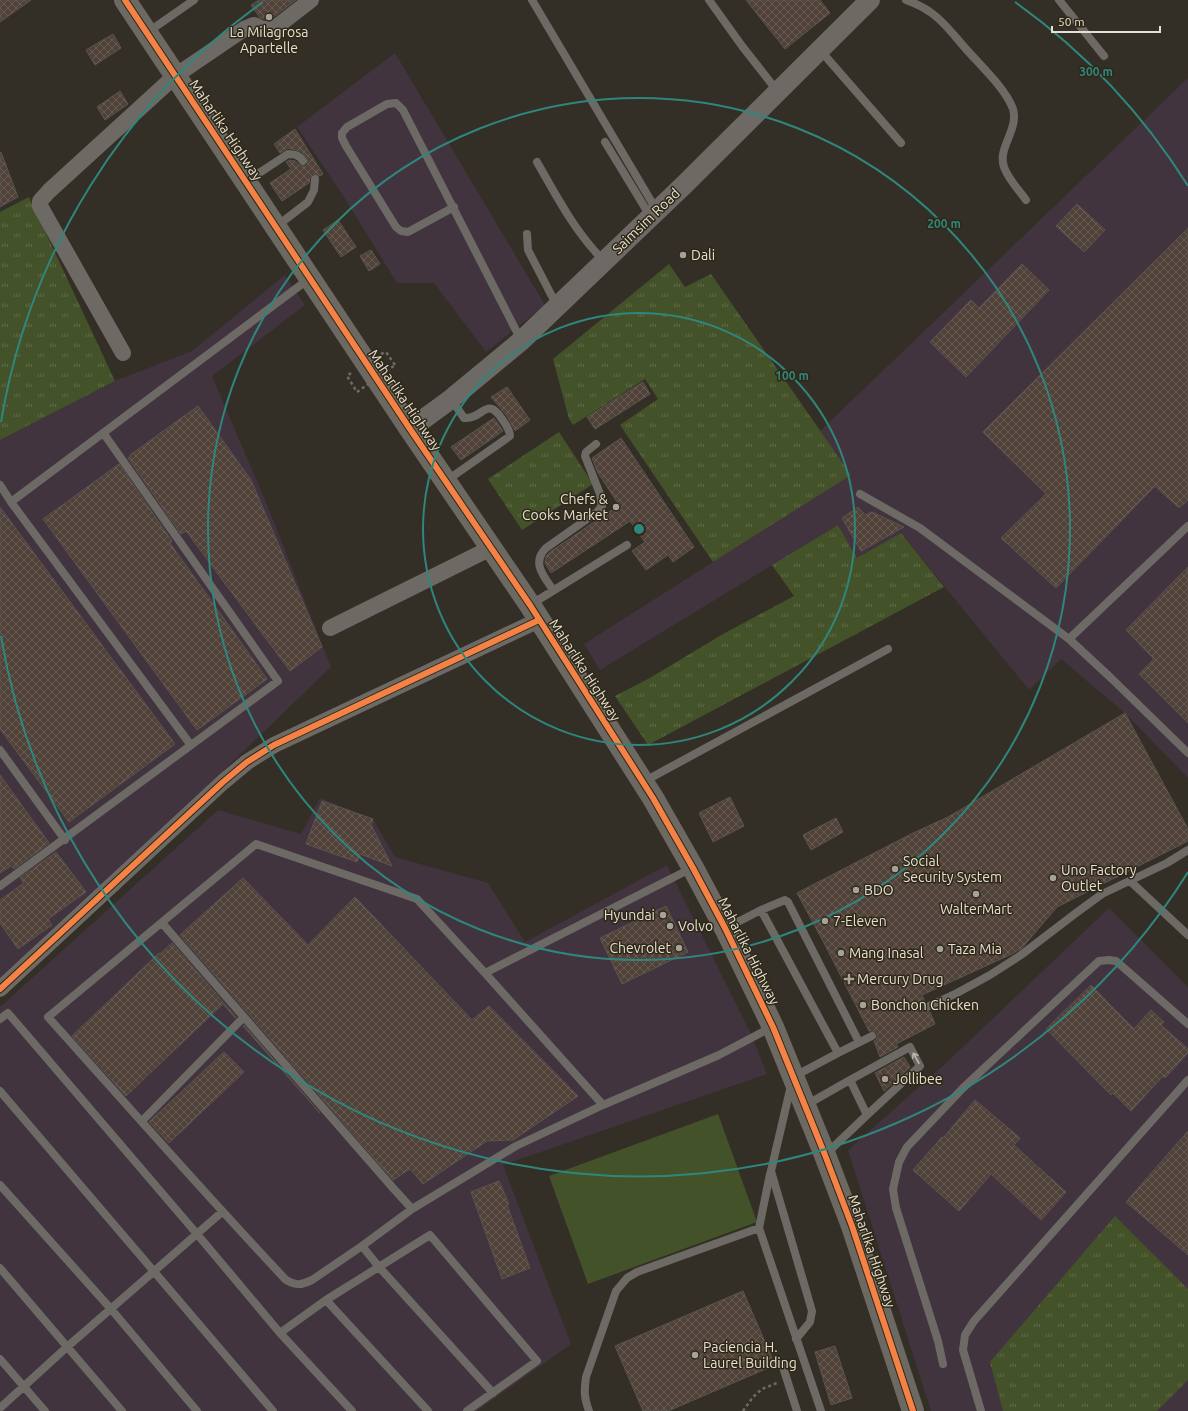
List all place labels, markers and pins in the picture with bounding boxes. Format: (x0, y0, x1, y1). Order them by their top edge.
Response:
marker: La Milagrosa Apartelle (264, 12, 274, 22)
place label: La Milagrosa Apartelle (230, 24, 308, 56)
place label: Dali (691, 247, 715, 263)
marker: Dali (678, 250, 688, 260)
place label: Chefs & Cooks Market (522, 491, 609, 523)
marker: Chefs & Cooks Market (611, 502, 621, 512)
centre of rings (632, 522, 646, 536)
place label: Social Security System (903, 853, 1002, 885)
place label: Uno Factory Outlet (1061, 862, 1137, 894)
marker: Social Security System (890, 864, 900, 874)
marker: Uno Factory Outlet (1048, 873, 1058, 883)
place label: BDO (864, 882, 894, 898)
marker: BDO (851, 885, 861, 895)
marker: WalterMart (971, 889, 981, 899)
place label: WalterMart (940, 901, 1013, 917)
place label: Hyundai (604, 907, 655, 923)
marker: Hyundai (658, 910, 668, 920)
place label: 7-Eleven (833, 913, 887, 929)
marker: 7-Eleven (820, 916, 830, 926)
place label: Volvo (678, 918, 713, 934)
marker: Volvo (665, 921, 675, 931)
place label: Chevrolet (609, 940, 671, 956)
place label: Taza Mia (948, 941, 1002, 957)
marker: Chevrolet (674, 943, 684, 953)
marker: Taza Mia (935, 944, 945, 954)
place label: Mang Inasal (849, 945, 924, 961)
marker: Mang Inasal (836, 948, 846, 958)
place label: Mercury Drug (857, 971, 944, 987)
marker: Mercury Drug (844, 974, 854, 984)
place label: Bonchon Chicken (871, 997, 979, 1013)
marker: Bonchon Chicken (858, 1000, 868, 1010)
place label: Jollibee (893, 1071, 942, 1087)
marker: Jollibee (880, 1074, 890, 1084)
place label: Paciencia H. Laurel Building (703, 1339, 797, 1371)
marker: Paciencia H. Laurel Building (690, 1350, 700, 1360)

